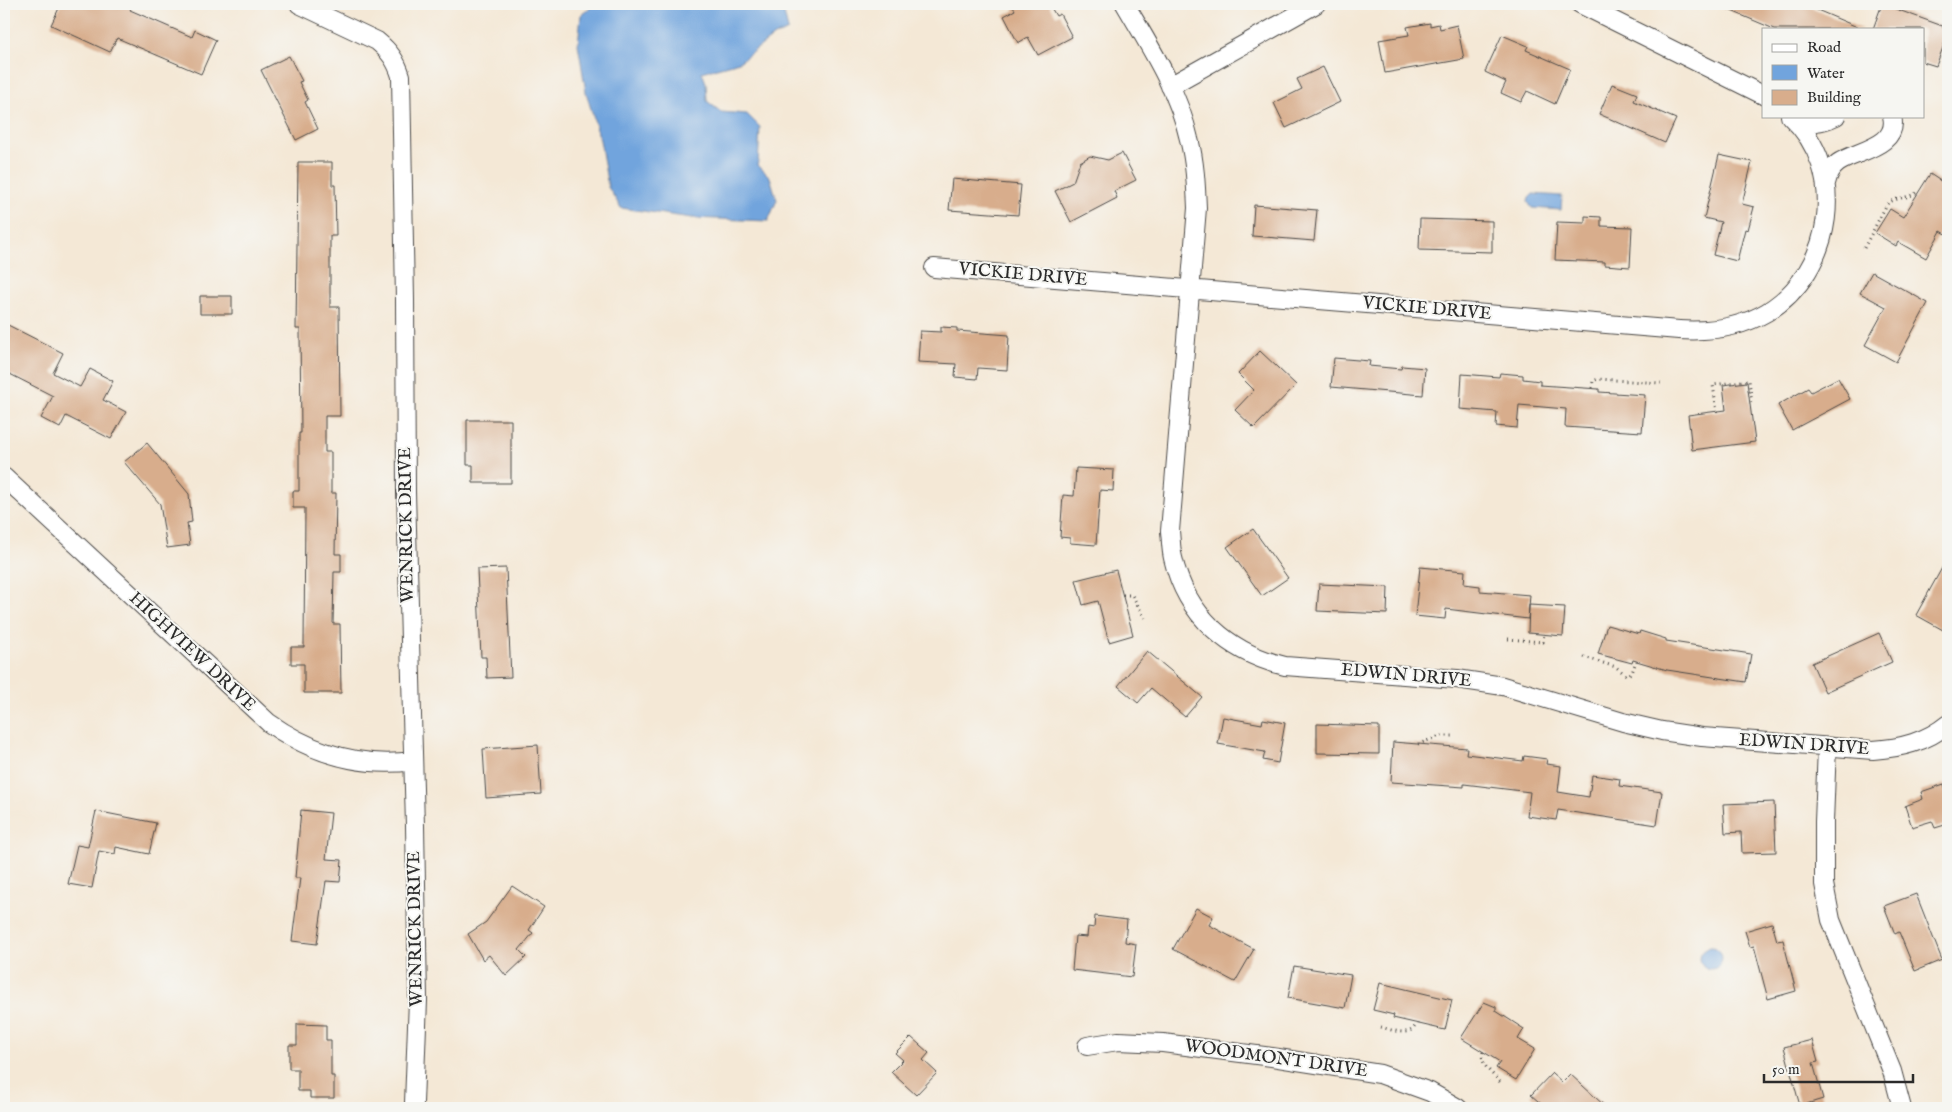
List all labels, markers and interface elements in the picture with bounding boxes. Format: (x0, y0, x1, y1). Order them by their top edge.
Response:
legend (1762, 28, 1924, 118)
text: Road (1807, 38, 1842, 57)
text: Water (1807, 64, 1845, 83)
text: Building (1807, 88, 1862, 107)
street label: VICKIE DRIVE (957, 258, 1088, 292)
street label: VICKIE DRIVE (1361, 292, 1492, 326)
street label: WENRICK DRIVE (394, 447, 420, 603)
street label: HIGHVIEW DRIVE (124, 587, 260, 717)
street label: EDWIN DRIVE (1340, 659, 1472, 693)
street label: EDWIN DRIVE (1738, 729, 1870, 761)
street label: WENRICK DRIVE (403, 851, 429, 1007)
street label: WOODMONT DRIVE (1183, 1035, 1369, 1083)
scale bar (1764, 1052, 1913, 1084)
text: 50 m (1772, 1060, 1800, 1079)

